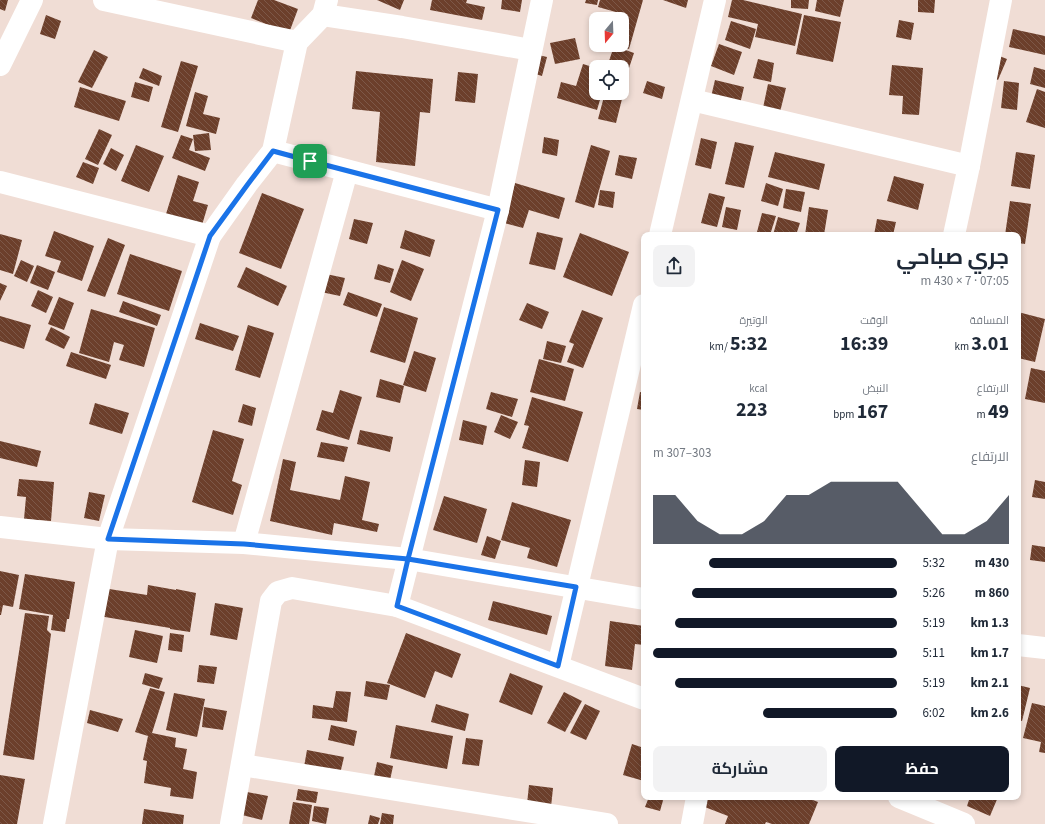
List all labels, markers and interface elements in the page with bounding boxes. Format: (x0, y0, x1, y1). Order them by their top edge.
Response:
north arrow (589, 12, 629, 52)
map controls (589, 12, 629, 100)
button: locate (589, 60, 629, 100)
pin (293, 144, 327, 178)
icon: arrive (299, 150, 321, 172)
text: جري صباحي (896, 241, 1009, 273)
button: share (653, 245, 695, 287)
text: 07:05 · 7 × 430 m (921, 272, 1009, 290)
text: الوتيرة (739, 313, 768, 328)
text: الوقت (860, 313, 888, 328)
text: المسافة (970, 313, 1009, 328)
text: 5:32 (730, 330, 768, 358)
text: 16:39 (840, 330, 888, 358)
text: 3.01 (971, 330, 1009, 358)
text: /km (709, 339, 730, 354)
text: km (955, 339, 971, 354)
text: kcal (749, 381, 768, 396)
text: النبض (862, 381, 888, 396)
text: الارتفاع (977, 381, 1009, 396)
text: 223 (736, 396, 768, 424)
text: 167 (857, 398, 888, 426)
text: 49 (988, 398, 1009, 426)
text: bpm (833, 407, 857, 422)
text: m (977, 407, 988, 422)
text: 303–307 m (653, 444, 711, 462)
text: الارتفاع (971, 448, 1009, 466)
text: 5:32 (922, 554, 945, 572)
text: 430 m (975, 554, 1009, 572)
text: 5:26 (922, 584, 945, 602)
text: 860 m (975, 584, 1009, 602)
text: 5:19 (922, 614, 945, 632)
text: 1.3 km (970, 614, 1009, 632)
text: 5:11 (922, 644, 945, 662)
text: 1.7 km (970, 644, 1009, 662)
text: 5:19 (922, 674, 945, 692)
text: 2.1 km (970, 674, 1009, 692)
text: 6:02 (922, 704, 945, 722)
text: 2.6 km (970, 704, 1009, 722)
button: مشاركة (653, 746, 827, 792)
button: حفظ (835, 746, 1009, 792)

